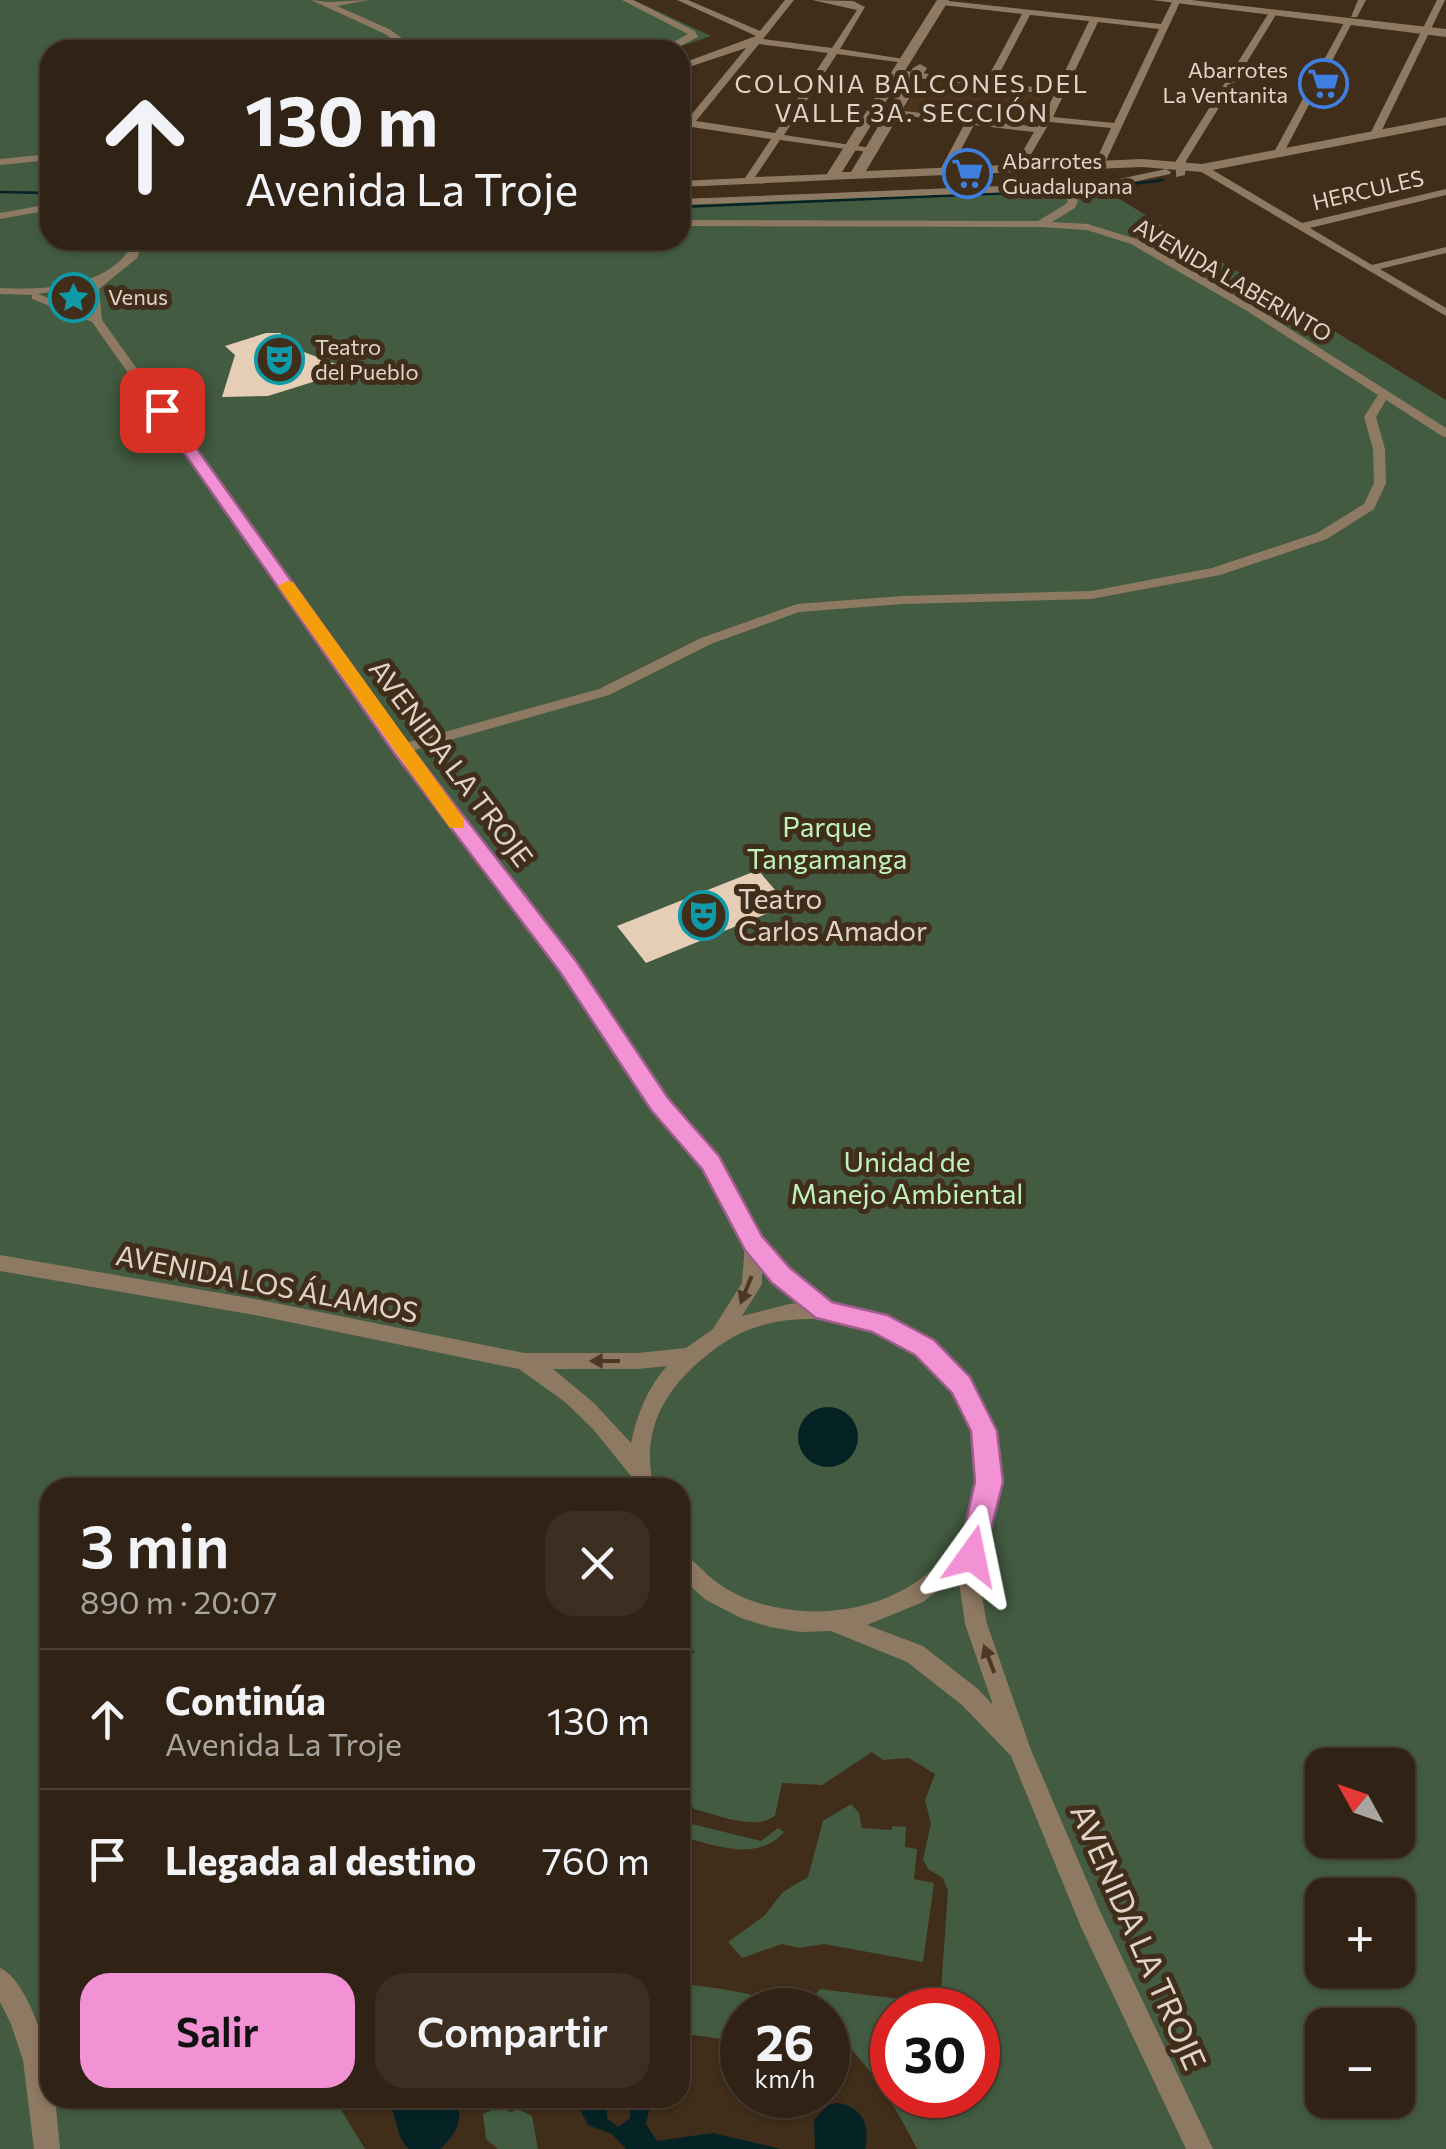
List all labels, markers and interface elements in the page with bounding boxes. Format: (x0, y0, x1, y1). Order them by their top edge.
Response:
place label: Abarrotes La Ventanita (1163, 56, 1288, 108)
supermarket icon: Abarrotes La Ventanita (1297, 57, 1349, 109)
district label: COLONIA BALCONES DEL VALLE 3A. SECCIÓN (734, 68, 1090, 127)
text: 130 m (245, 75, 438, 160)
icon: ahead (80, 80, 210, 210)
place label: Abarrotes Guadalupana (1002, 147, 1133, 199)
supermarket icon: Abarrotes Guadalupana (941, 148, 993, 200)
text: Avenida La Troje (245, 160, 578, 215)
street label: HERCULES (1309, 164, 1426, 215)
street label: AVENIDA LABERINTO (1130, 212, 1337, 347)
place icon: Venus (47, 271, 99, 323)
place label: Venus (108, 283, 168, 310)
place label: Teatro del Pueblo (315, 333, 419, 385)
theatre icon: Teatro del Pueblo (254, 334, 306, 386)
pin (120, 368, 205, 453)
icon: arrive (135, 383, 190, 438)
street label: AVENIDA LA TROJE (363, 652, 541, 873)
park label: Parque Tangamanga (747, 809, 907, 875)
place label: Teatro Carlos Amador (738, 881, 927, 947)
theatre icon: Teatro Carlos Amador (677, 889, 729, 941)
park label: Unidad de Manejo Ambiental (791, 1144, 1023, 1210)
street label: AVENIDA LOS ÁLAMOS (113, 1237, 421, 1329)
one-way arrow (738, 1275, 753, 1305)
one-way arrow (588, 1353, 620, 1369)
position arrow (920, 1504, 1024, 1608)
text: 3 min (80, 1507, 229, 1580)
button: close (545, 1511, 650, 1616)
text: 890 m · 20:07 (80, 1581, 277, 1621)
one-way arrow (981, 1643, 997, 1673)
text: Continúa (165, 1676, 326, 1723)
icon: ahead (80, 1692, 135, 1747)
text: 130 m (547, 1696, 650, 1743)
text: Avenida La Troje (165, 1723, 402, 1763)
north arrow (1305, 1748, 1415, 1858)
map controls (1305, 1748, 1415, 2118)
street label: AVENIDA LA TROJE (1063, 1797, 1216, 2075)
icon: arrive (80, 1832, 135, 1887)
text: Llegada al destino (165, 1836, 476, 1883)
text: 760 m (542, 1836, 650, 1883)
button: + (1305, 1878, 1415, 1988)
button: Salir (80, 1973, 355, 2088)
button: Compartir (375, 1973, 650, 2088)
speed limit sign: 30 (870, 1988, 1000, 2118)
button: − (1305, 2008, 1415, 2118)
text: 26 (755, 2010, 814, 2071)
text: km/h (755, 2063, 815, 2093)

